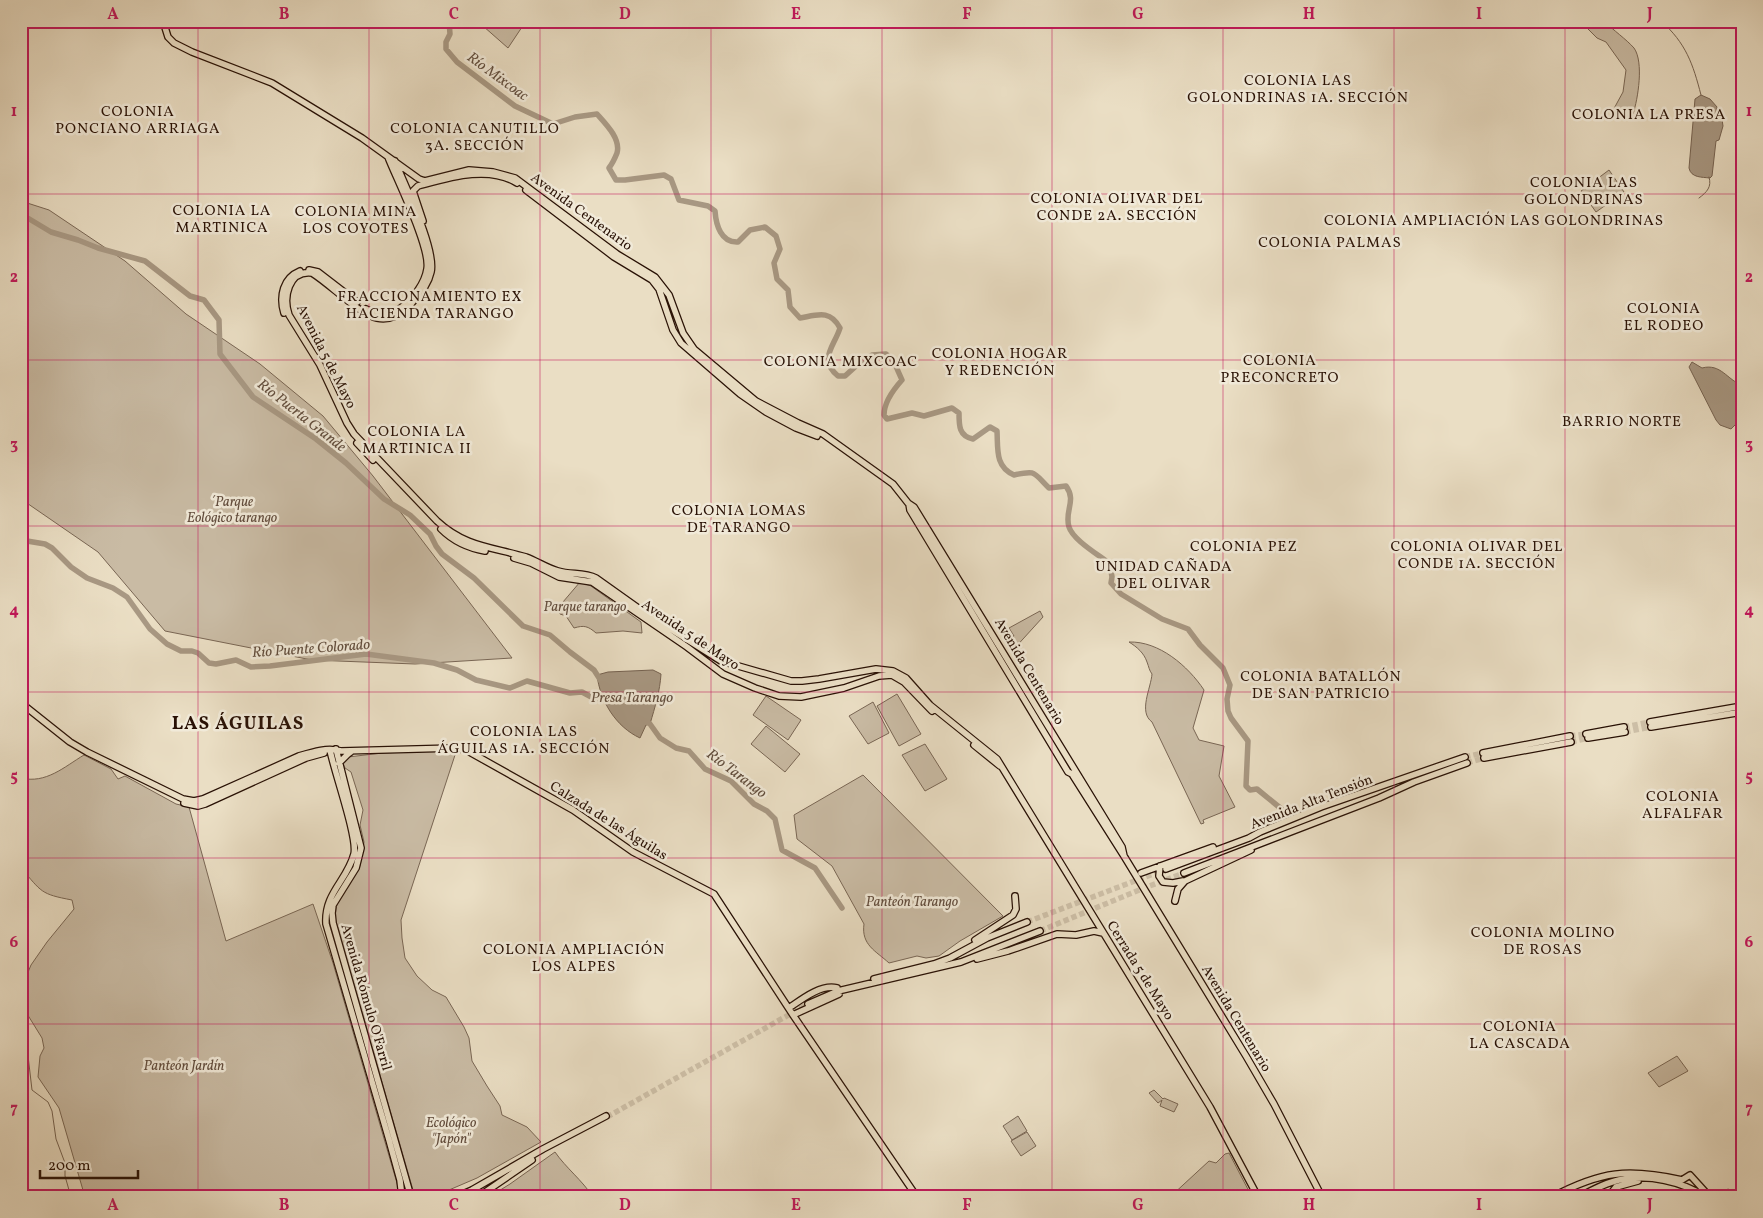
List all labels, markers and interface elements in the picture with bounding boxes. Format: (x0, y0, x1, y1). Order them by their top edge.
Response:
text: A (107, 4, 119, 26)
text: B (279, 4, 290, 26)
text: C (449, 4, 459, 26)
text: D (619, 4, 631, 26)
text: E (791, 4, 801, 26)
text: F (962, 4, 972, 26)
text: G (1132, 4, 1144, 26)
text: H (1303, 4, 1315, 26)
text: I (1476, 4, 1482, 26)
text: J (1646, 4, 1653, 26)
water label: Río Mixcoac (462, 48, 533, 107)
district label: COLONIA LAS GOLONDRINAS 1A. SECCIÓN (1187, 71, 1409, 109)
text: 1 (11, 101, 17, 123)
text: 1 (1746, 101, 1752, 123)
district label: COLONIA PONCIANO ARRIAGA (55, 102, 221, 140)
district label: COLONIA LA PRESA (1572, 105, 1726, 126)
district label: COLONIA CANUTILLO 3A. SECCIÓN (390, 119, 560, 157)
street label: Avenida Centenario (526, 169, 636, 256)
district label: COLONIA LAS GOLONDRINAS (1524, 173, 1644, 211)
district label: COLONIA OLIVAR DEL CONDE 2A. SECCIÓN (1031, 189, 1203, 227)
district label: COLONIA LA MARTINICA (173, 201, 271, 239)
district label: COLONIA MINA LOS COYOTES (295, 202, 417, 240)
district label: COLONIA AMPLIACIÓN LAS GOLONDRINAS (1324, 211, 1664, 232)
district label: COLONIA PALMAS (1258, 233, 1402, 254)
text: 2 (10, 267, 18, 289)
text: 2 (1745, 267, 1753, 289)
district label: FRACCIONAMIENTO EX HACIENDA TARANGO (338, 287, 522, 325)
district label: COLONIA EL RODEO (1624, 299, 1704, 337)
street label: Avenida 5 de Mayo (291, 301, 360, 412)
district label: COLONIA HOGAR Y REDENCIÓN (932, 344, 1068, 382)
district label: COLONIA PRECONCRETO (1221, 351, 1339, 389)
district label: COLONIA MIXCOAC (764, 352, 918, 373)
water label: Río Puerta Grande (252, 375, 350, 458)
district label: BARRIO NORTE (1562, 412, 1682, 433)
district label: COLONIA LA MARTINICA II (362, 422, 472, 460)
text: 3 (10, 434, 18, 456)
text: 3 (1745, 434, 1753, 456)
park label: ´Parque Eológico tarango (187, 493, 278, 528)
district label: COLONIA LOMAS DE TARANGO (672, 501, 807, 539)
district label: COLONIA PEZ (1190, 537, 1298, 558)
district label: COLONIA OLIVAR DEL CONDE 1A. SECCIÓN (1391, 537, 1563, 575)
district label: UNIDAD CAÑADA DEL OLIVAR (1095, 557, 1233, 595)
street label: Avenida 5 de Mayo (637, 595, 743, 675)
park label: Parque tarango (544, 598, 627, 617)
text: 4 (9, 600, 19, 622)
text: 4 (1744, 600, 1754, 622)
street label: Avenida Centenario (989, 615, 1068, 729)
water label: Río Puente Colorado (251, 635, 371, 664)
district label: COLONIA BATALLÓN DE SAN PATRICIO (1240, 667, 1402, 705)
water label: Presa Tarango (591, 688, 673, 709)
district label: LAS ÁGUILAS (172, 711, 304, 737)
district label: COLONIA LAS ÁGUILAS 1A. SECCIÓN (438, 722, 610, 760)
water label: Río Tarango (702, 745, 771, 804)
text: 5 (10, 766, 18, 788)
text: 5 (1745, 766, 1753, 788)
street label: Avenida Alta Tensión (1248, 770, 1375, 835)
street label: Calzada de las Águilas (546, 777, 671, 865)
district label: COLONIA ALFALFAR (1642, 787, 1724, 825)
park label: Panteón Tarango (866, 893, 959, 912)
street label: Cerrada 5 de Mayo (1102, 918, 1178, 1024)
street label: Avenida Rómulo O'Farril (336, 922, 396, 1073)
district label: COLONIA MOLINO DE ROSAS (1471, 923, 1615, 961)
text: 6 (10, 932, 19, 954)
text: 6 (1745, 932, 1754, 954)
district label: COLONIA AMPLIACIÓN LOS ALPES (483, 940, 665, 978)
street label: Avenida Centenario (1196, 962, 1275, 1076)
district label: COLONIA LA CASCADA (1469, 1017, 1571, 1055)
park label: Panteón Jardín (144, 1057, 224, 1076)
text: 7 (10, 1098, 18, 1120)
text: 7 (1745, 1098, 1753, 1120)
park label: Ecológico "Japón" (426, 1114, 477, 1149)
scale bar (40, 1148, 138, 1180)
text: 200 m (48, 1156, 91, 1177)
text: A (107, 1195, 119, 1217)
text: B (279, 1195, 290, 1217)
text: C (449, 1195, 459, 1217)
text: D (619, 1195, 631, 1217)
text: E (791, 1195, 801, 1217)
text: F (962, 1195, 972, 1217)
text: G (1132, 1195, 1144, 1217)
text: H (1303, 1195, 1315, 1217)
text: I (1476, 1195, 1482, 1217)
text: J (1646, 1195, 1653, 1217)

